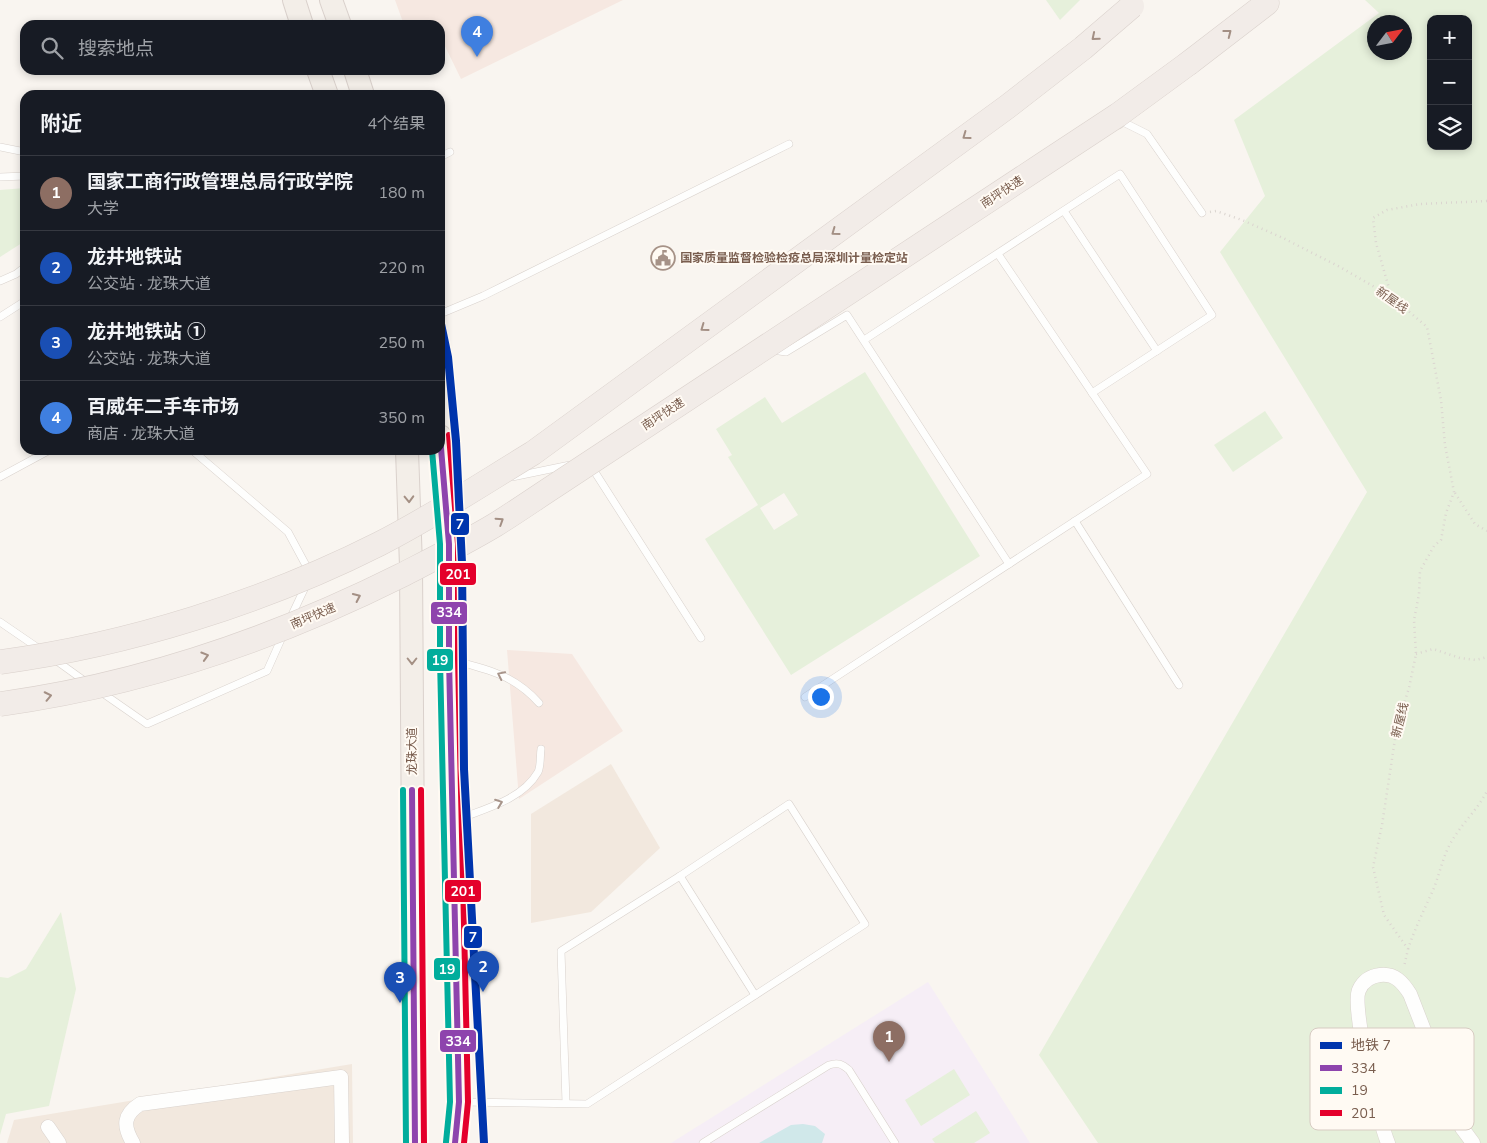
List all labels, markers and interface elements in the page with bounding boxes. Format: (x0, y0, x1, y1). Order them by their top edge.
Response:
north arrow (1367, 15, 1412, 60)
map controls (1427, 15, 1472, 150)
button: + (1427, 15, 1472, 60)
pin: 4 (461, 16, 493, 57)
search box (20, 20, 445, 75)
one-way arrow (1222, 30, 1232, 39)
one-way arrow (1092, 32, 1101, 41)
icon: search (38, 34, 66, 62)
text: 搜索地点 (78, 36, 154, 62)
button: − (1427, 60, 1472, 105)
button: layers (1427, 105, 1472, 150)
text: 附近 (40, 110, 82, 138)
text: 4个结果 (367, 113, 425, 135)
one-way arrow (962, 130, 972, 139)
text: 国家工商行政管理总局行政学院 (87, 169, 353, 195)
street label: 南坪快速 (978, 172, 1026, 212)
text: 1 (51, 182, 61, 204)
text: 180 m (378, 182, 425, 204)
text: 大学 (87, 198, 119, 220)
one-way arrow (831, 226, 841, 235)
text: 龙井地铁站 (87, 244, 182, 270)
public building icon: 国家质量监督检验检疫总局深圳计量检定站 (650, 245, 676, 271)
place label: 国家质量监督检验检疫总局深圳计量检定站 (680, 250, 908, 266)
text: 2 (51, 257, 61, 279)
text: 220 m (378, 257, 425, 279)
text: 公交站 · 龙珠大道 (87, 273, 211, 295)
street label: 新屋线 (1373, 283, 1411, 317)
text: 龙井地铁站 ① (87, 319, 206, 345)
one-way arrow (700, 322, 710, 331)
text: 3 (51, 332, 61, 354)
text: 250 m (378, 332, 425, 354)
text: 公交站 · 龙珠大道 (87, 348, 211, 370)
text: 百威年二手车市场 (87, 394, 239, 420)
street label: 南坪快速 (639, 394, 687, 434)
text: 4 (51, 407, 61, 429)
text: 350 m (378, 407, 425, 429)
text: 商店 · 龙珠大道 (87, 423, 195, 445)
one-way arrow (404, 495, 414, 503)
line badge: 7 (450, 512, 470, 536)
text: 7 (456, 515, 464, 534)
one-way arrow (495, 518, 504, 528)
line badge: 201 (439, 562, 477, 586)
text: 201 (445, 565, 471, 584)
one-way arrow (352, 593, 361, 604)
street label: 南坪快速 (288, 599, 338, 633)
line badge: 334 (430, 601, 468, 625)
text: 334 (436, 603, 462, 622)
line badge: 19 (426, 648, 454, 672)
one-way arrow (201, 651, 209, 661)
text: 19 (432, 651, 448, 670)
one-way arrow (406, 657, 417, 665)
one-way arrow (497, 671, 506, 681)
your location (808, 684, 834, 710)
one-way arrow (44, 691, 53, 702)
street label: 新屋线 (1388, 701, 1412, 739)
street label: 龙珠大道 (404, 727, 420, 775)
one-way arrow (494, 799, 502, 809)
line badge: 201 (444, 879, 482, 903)
text: 201 (450, 882, 476, 901)
line badge: 7 (463, 925, 483, 949)
text: 7 (469, 928, 477, 947)
pin: 2 (467, 951, 499, 992)
line badge: 19 (433, 957, 461, 981)
text: 19 (439, 960, 455, 979)
pin: 3 (384, 962, 416, 1003)
pin: 1 (873, 1021, 905, 1062)
legend (1310, 1028, 1474, 1130)
line badge: 334 (439, 1029, 477, 1053)
text: 334 (445, 1032, 471, 1051)
text: 地铁 7 (1351, 1036, 1391, 1055)
text: 334 (1351, 1059, 1376, 1078)
text: 19 (1351, 1081, 1368, 1100)
text: 201 (1351, 1104, 1376, 1123)

